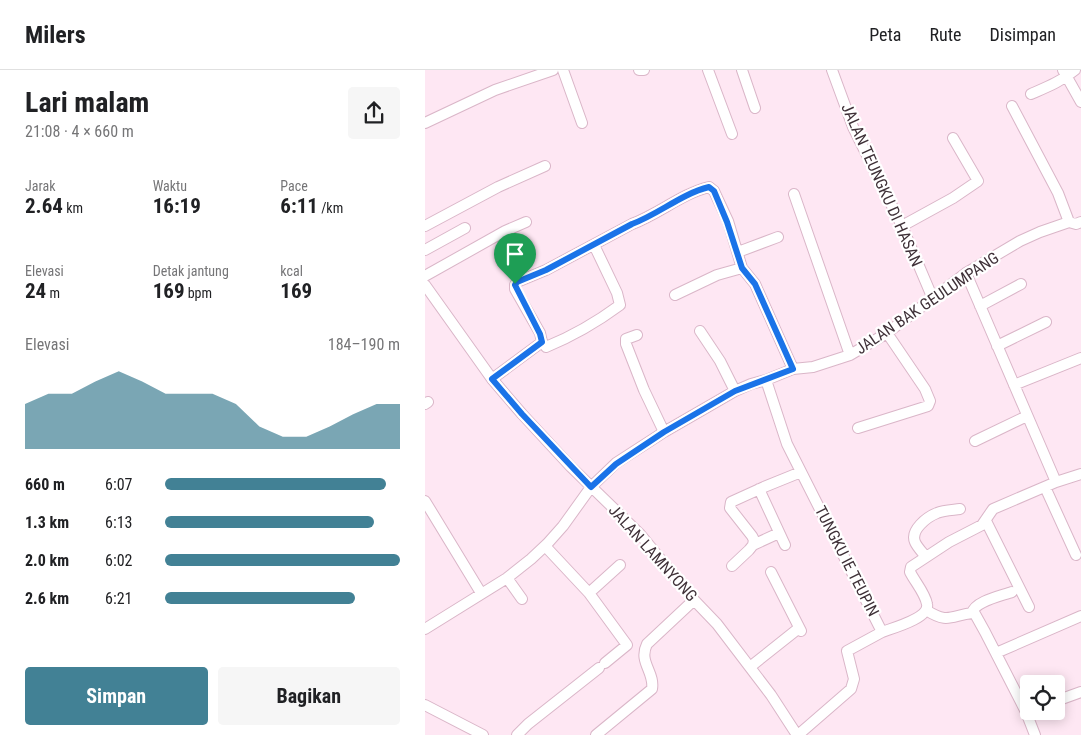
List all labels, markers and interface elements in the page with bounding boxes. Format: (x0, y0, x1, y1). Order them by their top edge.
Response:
text: Milers (25, 21, 86, 49)
text: Peta (869, 24, 901, 45)
text: Rute (929, 24, 961, 45)
text: Disimpan (989, 24, 1056, 45)
text: Lari malam (25, 86, 149, 119)
button: share (348, 87, 400, 139)
street label: JALAN TEUNGKU DI HASAN (837, 100, 927, 270)
text: 21:08 · 4 × 660 m (25, 122, 134, 141)
text: Jarak (25, 178, 55, 194)
text: Waktu (153, 178, 187, 194)
text: Pace (280, 178, 308, 194)
text: 2.64 (25, 194, 63, 218)
text: 16:19 (153, 194, 201, 218)
text: 6:11 (280, 194, 318, 218)
text: km (63, 200, 83, 216)
text: /km (318, 200, 343, 216)
pin (494, 233, 536, 284)
icon: arrive (501, 240, 529, 268)
street label: JALAN BAK GEULUMPANG (852, 248, 1002, 358)
text: Elevasi (25, 263, 64, 279)
text: Detak jantung (153, 263, 229, 279)
text: kcal (280, 263, 303, 279)
text: 24 (25, 279, 46, 303)
text: 169 (153, 279, 185, 303)
text: 169 (280, 279, 312, 303)
text: m (46, 285, 60, 301)
text: bpm (185, 285, 212, 301)
text: Elevasi (25, 335, 69, 354)
text: 184–190 m (328, 335, 400, 354)
text: 660 m (25, 475, 65, 494)
text: 6:07 (105, 475, 132, 494)
street label: JALAN LAMNYONG (605, 501, 701, 605)
street label: TUNGKU IE TEUPIN (811, 503, 883, 619)
text: 1.3 km (25, 513, 69, 532)
text: 6:13 (105, 513, 132, 532)
text: 2.0 km (25, 551, 69, 570)
text: 6:02 (105, 551, 132, 570)
text: 2.6 km (25, 589, 69, 608)
text: 6:21 (105, 589, 132, 608)
button: Simpan (25, 667, 208, 725)
button: Bagikan (218, 667, 400, 725)
map controls (1020, 675, 1065, 720)
button: locate (1020, 675, 1065, 720)

